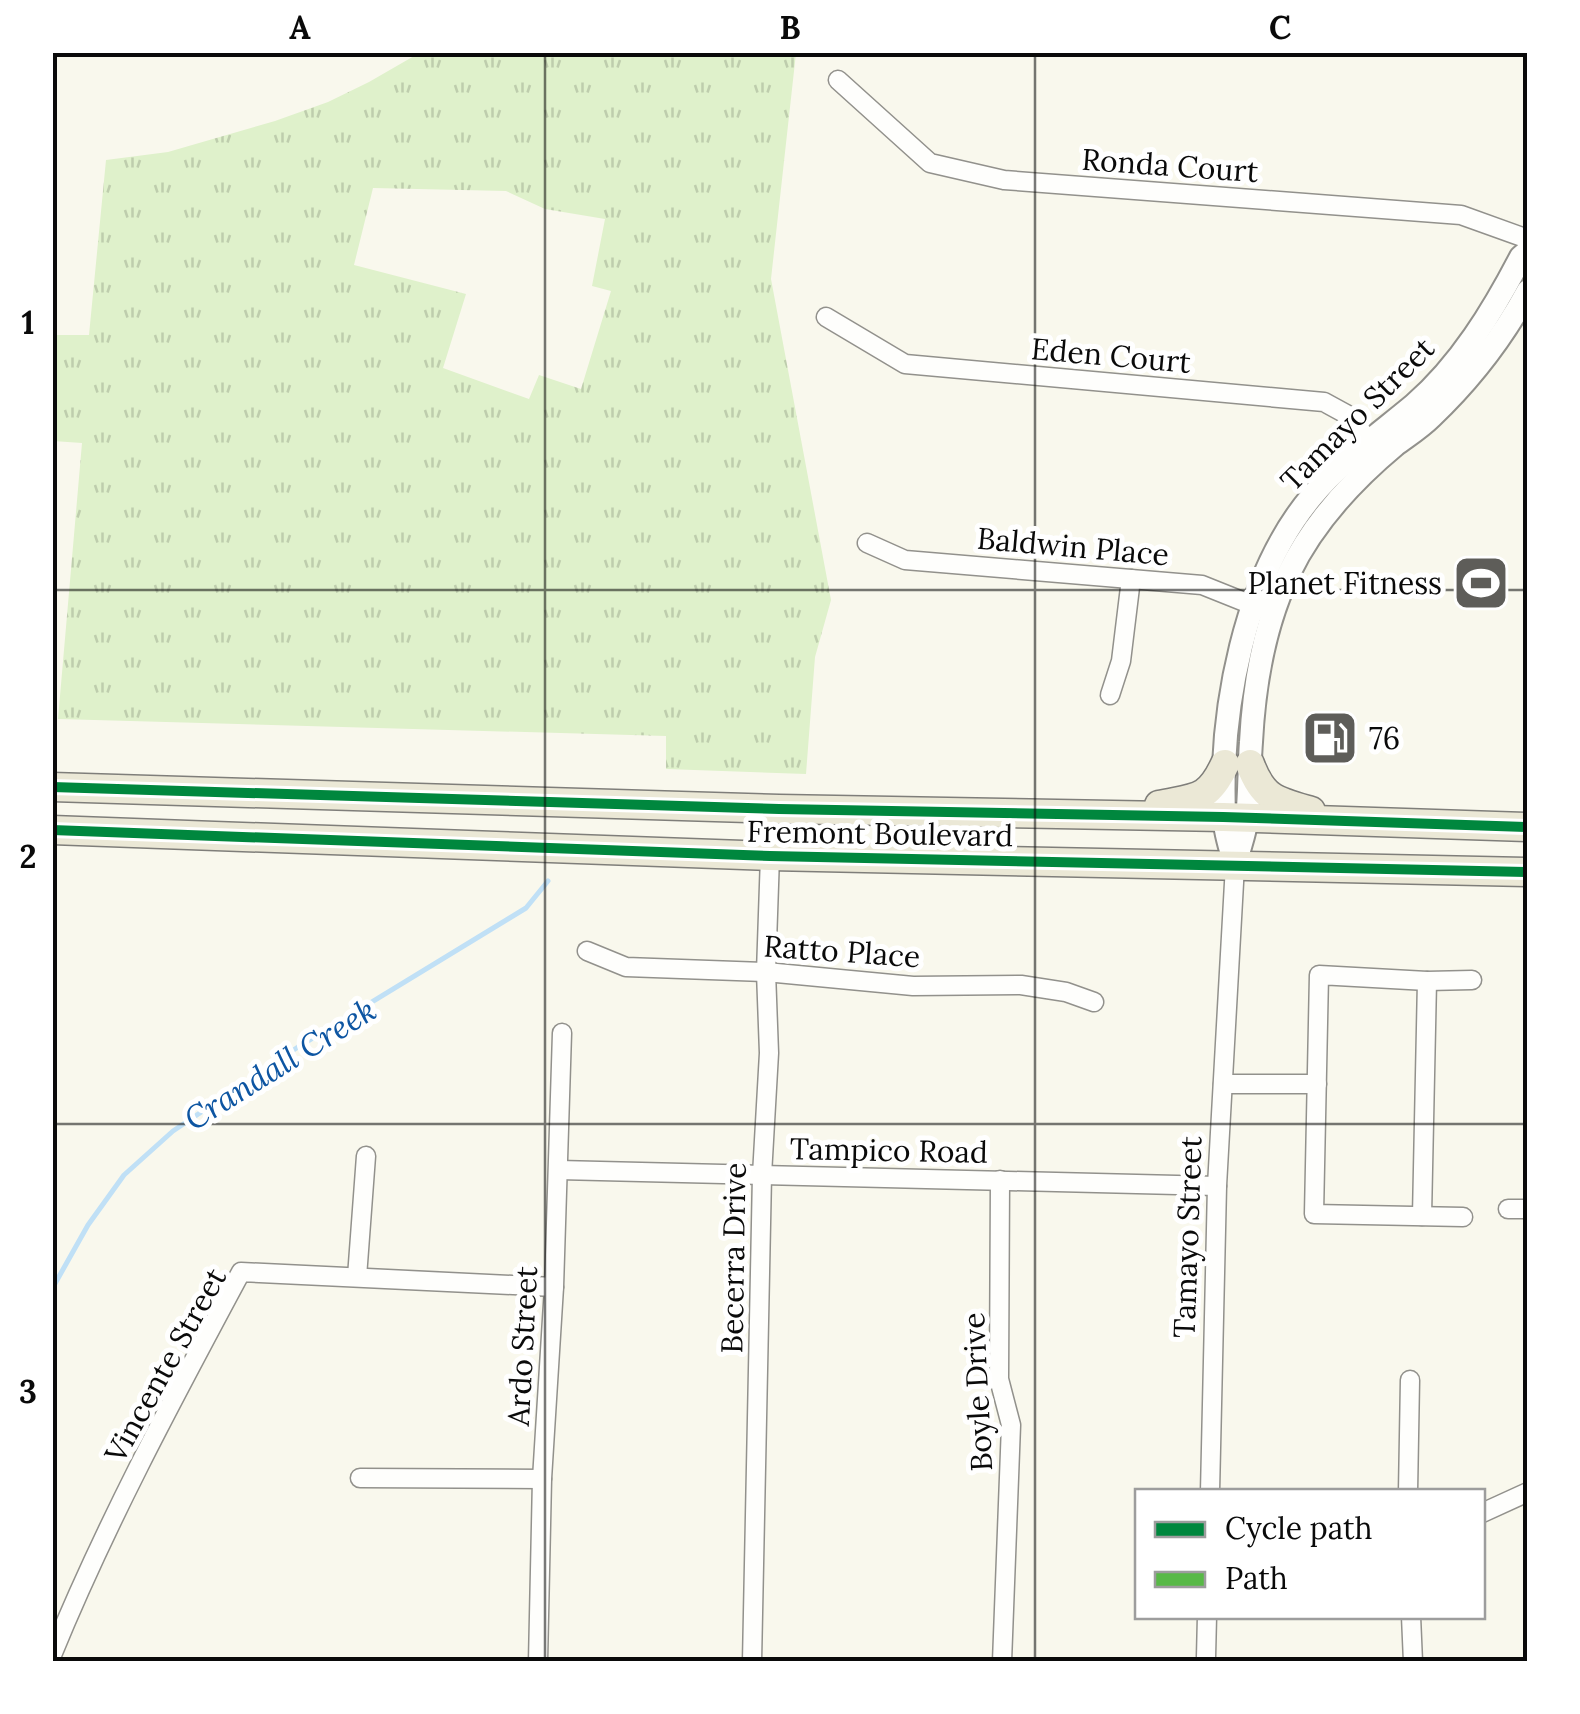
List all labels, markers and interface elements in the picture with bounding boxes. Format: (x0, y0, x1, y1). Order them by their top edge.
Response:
text: A (289, 7, 311, 48)
text: B (779, 7, 801, 48)
text: C (1269, 7, 1291, 48)
street label: Ronda Court (1080, 140, 1260, 190)
text: 1 (22, 302, 35, 343)
street label: Eden Court (1030, 329, 1193, 381)
street label: Tamayo Street (1272, 329, 1443, 500)
street label: Baldwin Place (976, 519, 1170, 573)
sports icon: Planet Fitness (1451, 553, 1511, 613)
place label: Planet Fitness (1248, 564, 1442, 602)
fuel station icon: 76 (1300, 708, 1360, 768)
place label: 76 (1369, 719, 1400, 757)
street label: Fremont Boulevard (746, 812, 1014, 854)
text: 2 (19, 836, 37, 877)
street label: Ratto Place (762, 927, 922, 975)
water label: Crandall Creek (177, 989, 383, 1139)
street label: Tampico Road (790, 1129, 988, 1171)
street label: Tamayo Street (1164, 1135, 1211, 1339)
street label: Becerra Drive (712, 1162, 754, 1354)
street label: Vincente Street (95, 1261, 234, 1470)
street label: Ardo Street (499, 1265, 545, 1428)
street label: Boyle Drive (954, 1312, 1001, 1472)
text: 3 (19, 1371, 37, 1412)
legend (1135, 1489, 1485, 1619)
text: Cycle path (1225, 1509, 1373, 1548)
text: Path (1225, 1559, 1288, 1597)

